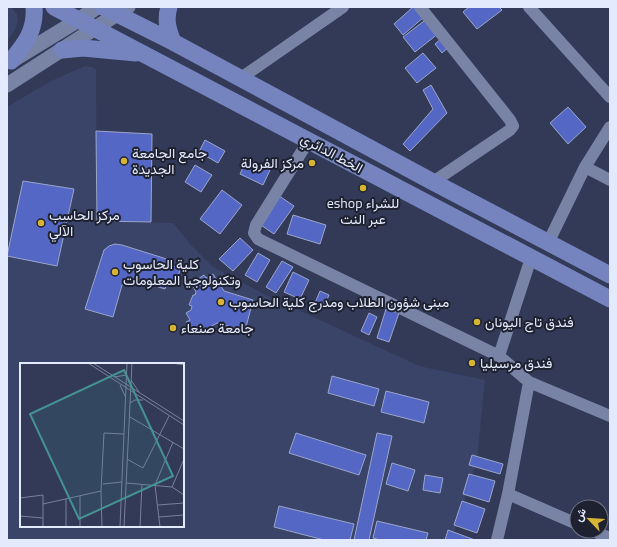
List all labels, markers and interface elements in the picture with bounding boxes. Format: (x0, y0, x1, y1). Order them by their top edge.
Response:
street label: الخط الدائري (296, 127, 367, 180)
place label: جامع الجامعة الجديدة (132, 142, 207, 179)
place label: مركز الفرولة (241, 152, 304, 173)
marker: جامع الجامعة الجديدة (119, 156, 129, 166)
marker: مركز الفرولة (307, 158, 317, 168)
marker: eshop للشراء عبر النت (358, 183, 368, 193)
place label: eshop للشراء عبر النت (327, 192, 399, 229)
place label: مركز الحاسب الآلي (49, 204, 120, 243)
marker: مركز الحاسب الآلي (36, 218, 46, 228)
place label: كلية الحاسوب وتكنولوجيا المعلومات (123, 253, 241, 290)
marker: كلية الحاسوب وتكنولوجيا المعلومات (110, 267, 120, 277)
place label: مبنى شؤون الطلاب ومدرج كلية الحاسوب (229, 291, 449, 313)
marker: مبنى شؤون الطلاب ومدرج كلية الحاسوب (216, 297, 226, 307)
place label: فندق تاج اليونان (485, 311, 574, 333)
place label: جامعة صنعاء (181, 317, 254, 338)
marker: فندق تاج اليونان (472, 317, 482, 327)
marker: جامعة صنعاء (168, 323, 178, 333)
place label: فندق مرسيليا (480, 352, 552, 373)
marker: فندق مرسيليا (467, 358, 477, 368)
inset map (20, 363, 184, 527)
north arrow (569, 499, 609, 539)
text: ش (570, 505, 590, 524)

